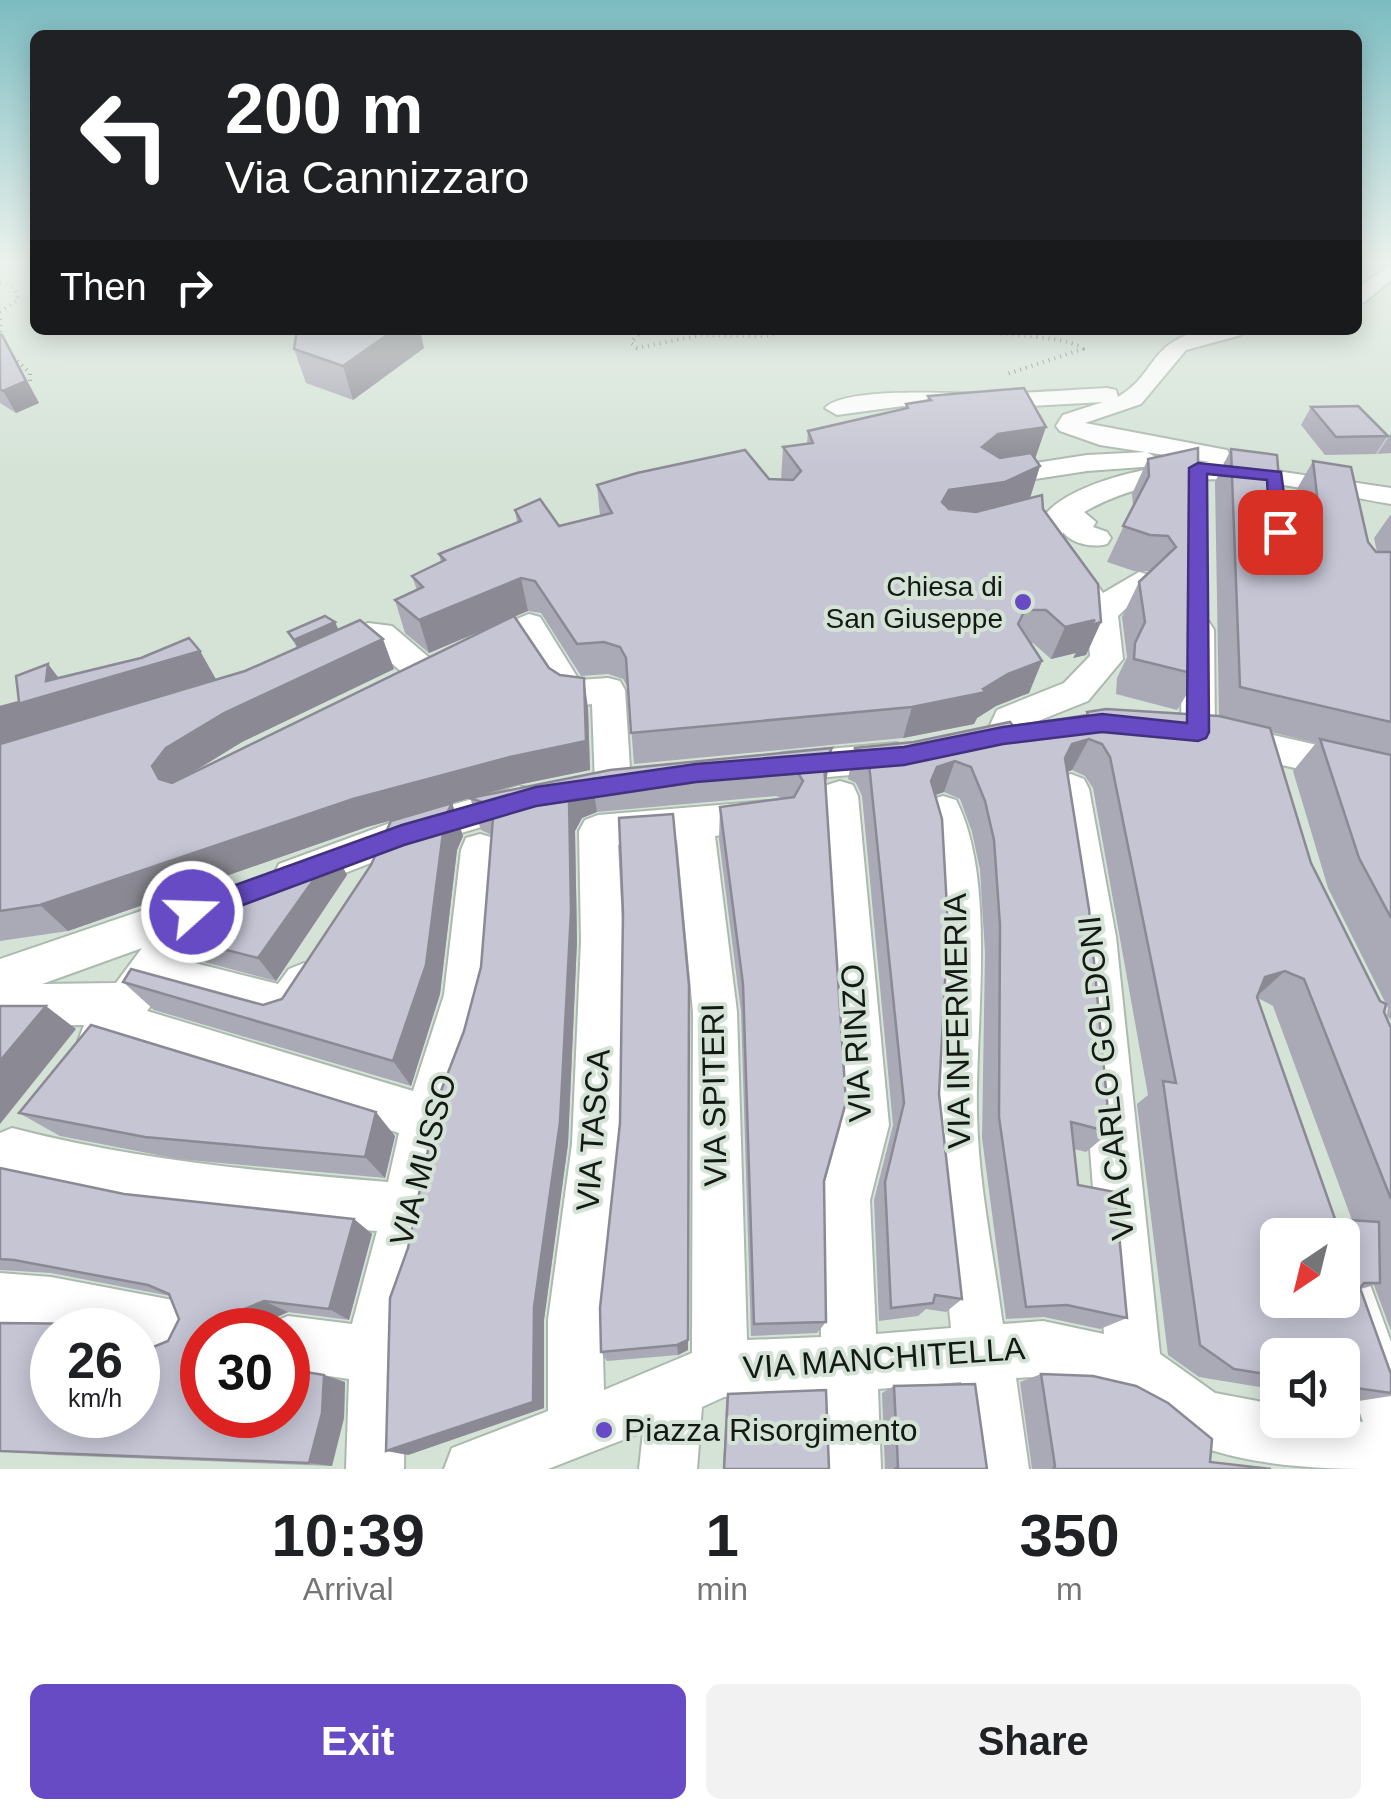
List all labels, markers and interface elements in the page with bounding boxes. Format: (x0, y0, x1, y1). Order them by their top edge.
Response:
icon: left (60, 70, 190, 200)
text: 200 m (225, 70, 423, 148)
text: Via Cannizzaro (225, 152, 529, 203)
icon: right (167, 260, 222, 315)
text: Then (60, 266, 147, 308)
pin (1238, 490, 1323, 575)
icon: arrive (1253, 505, 1308, 560)
place label: Chiesa di San Giuseppe (826, 571, 1003, 634)
marker: Chiesa di San Giuseppe (1012, 591, 1034, 613)
position arrow (140, 860, 244, 964)
street label: VIA INFERMERIA (937, 892, 977, 1149)
street label: VIA CARLO GOLDONI (1071, 914, 1141, 1242)
street label: VIA RINZO (834, 963, 878, 1123)
street label: VIA SPITERI (694, 1003, 734, 1187)
street label: VIA TASCA (569, 1047, 617, 1212)
street label: VIA MUSSO (383, 1070, 463, 1250)
north arrow (1260, 1218, 1360, 1318)
map controls (1260, 1218, 1360, 1438)
speed limit sign: 30 (180, 1308, 310, 1438)
street label: VIA MANCHITELLA (742, 1330, 1027, 1386)
text: 26 (67, 1333, 123, 1389)
button: sound (1260, 1338, 1360, 1438)
text: km/h (68, 1384, 122, 1412)
place label: Piazza Risorgimento (624, 1412, 917, 1448)
marker: Piazza Risorgimento (593, 1419, 615, 1441)
text: 10:39 (271, 1502, 425, 1569)
text: 1 (705, 1502, 739, 1569)
text: 350 (1019, 1502, 1120, 1569)
text: Arrival (303, 1571, 394, 1607)
text: min (696, 1571, 748, 1607)
text: m (1056, 1571, 1083, 1607)
button: Exit (30, 1684, 686, 1799)
button: Share (706, 1684, 1361, 1799)

